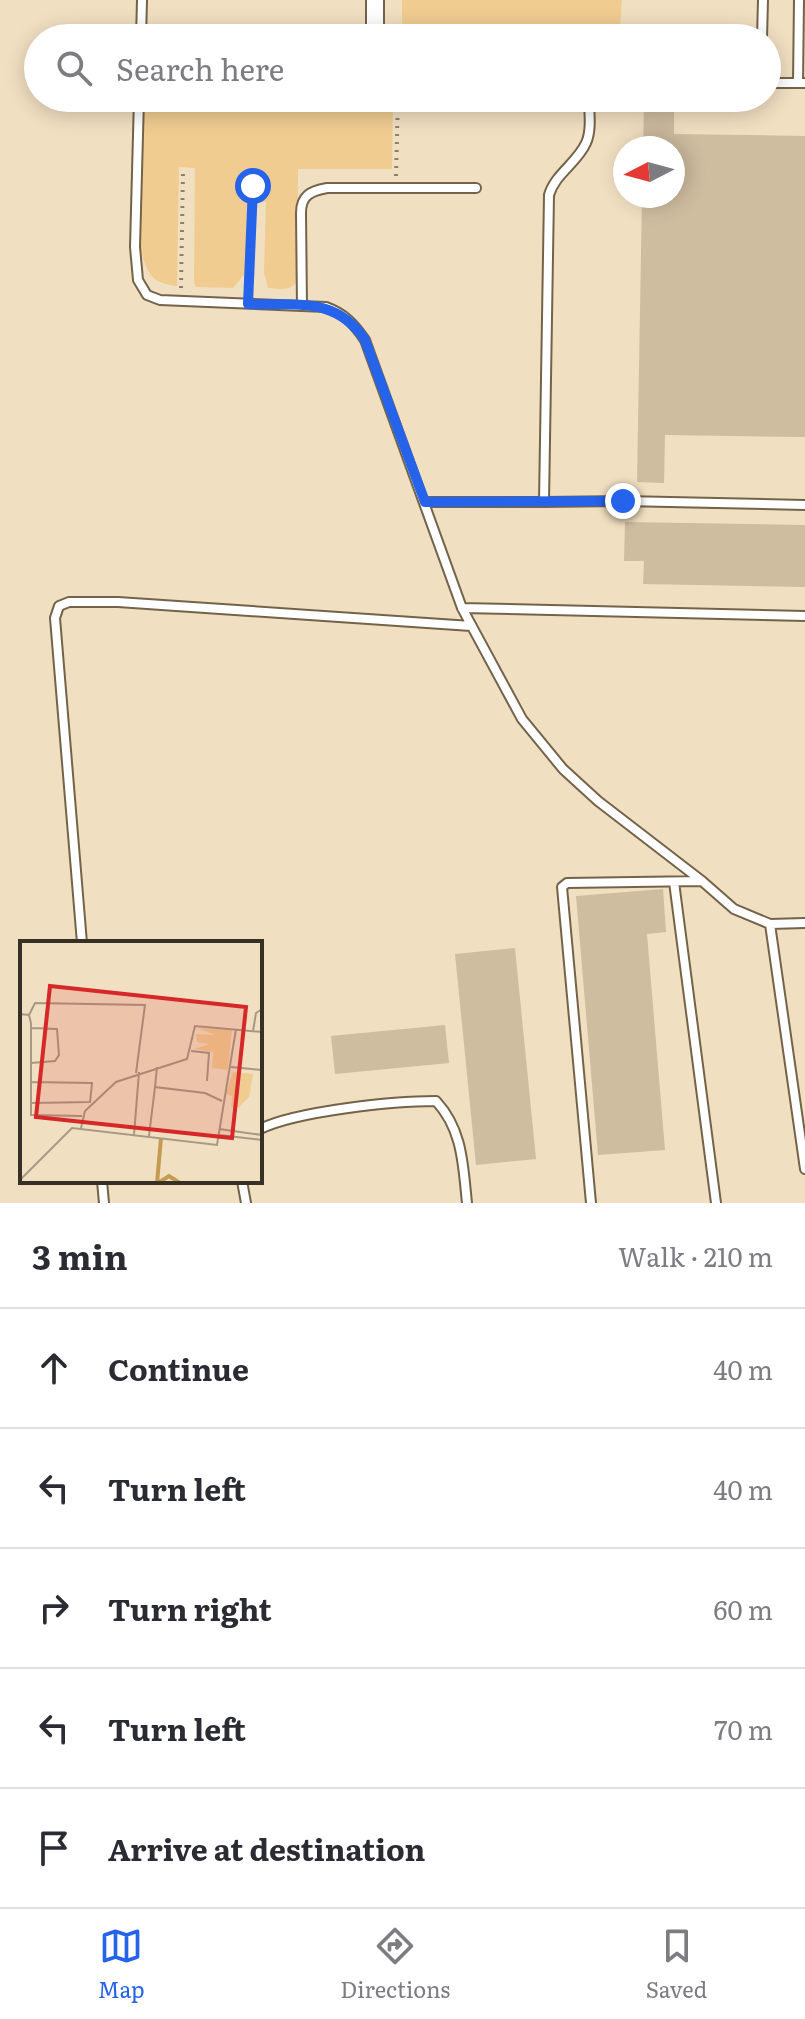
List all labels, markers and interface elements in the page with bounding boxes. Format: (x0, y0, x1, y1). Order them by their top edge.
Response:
search box (24, 24, 781, 112)
icon: search (52, 46, 96, 90)
text: Search here (116, 46, 284, 90)
north arrow (613, 136, 685, 208)
route start (235, 168, 271, 204)
route end (605, 483, 641, 519)
inset map (20, 941, 262, 1183)
text: 3 min (32, 1230, 128, 1280)
text: Walk · 210 m (618, 1236, 773, 1275)
icon: ahead (32, 1346, 76, 1390)
text: Continue (108, 1346, 249, 1390)
text: 40 m (713, 1349, 773, 1388)
icon: left (32, 1466, 76, 1510)
text: Turn left (108, 1466, 246, 1510)
text: 40 m (713, 1469, 773, 1508)
icon: right (32, 1586, 76, 1630)
text: Turn right (108, 1586, 272, 1630)
text: 60 m (714, 1589, 773, 1628)
icon: left (32, 1706, 76, 1750)
text: Turn left (108, 1706, 246, 1750)
text: 70 m (714, 1709, 773, 1748)
icon: arrive (32, 1826, 76, 1870)
text: Arrive at destination (108, 1826, 425, 1870)
tab: Map (98, 1924, 145, 2005)
tab: Directions (340, 1924, 450, 2005)
tab: Saved (646, 1924, 707, 2005)

